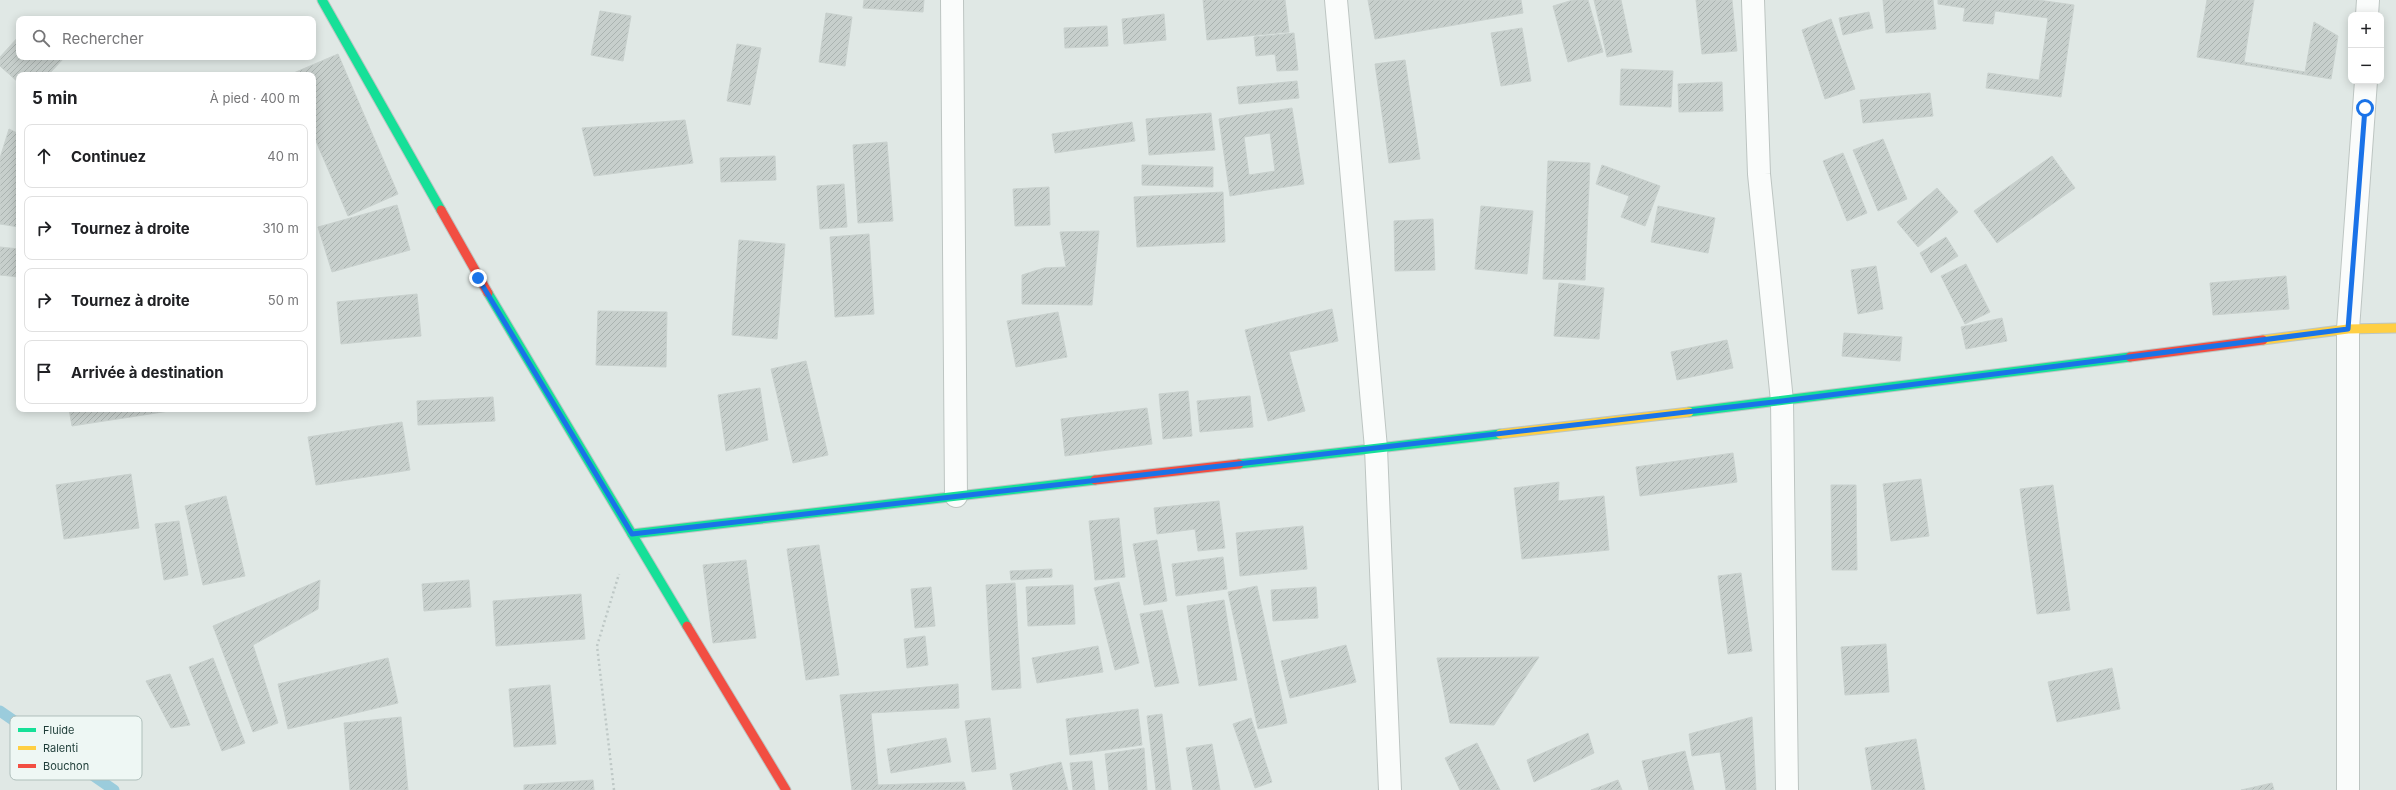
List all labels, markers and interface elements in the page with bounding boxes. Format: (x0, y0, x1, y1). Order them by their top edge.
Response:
map controls (2348, 12, 2384, 84)
button: + (2348, 12, 2384, 48)
search box (16, 16, 316, 60)
icon: search (30, 27, 52, 49)
text: Rechercher (62, 29, 144, 48)
button: − (2348, 48, 2384, 84)
text: 5 min (32, 88, 78, 108)
text: À pied · 400 m (210, 90, 300, 106)
route start (2356, 99, 2374, 117)
icon: ahead (33, 145, 55, 167)
text: Continuez (71, 147, 146, 166)
text: 40 m (267, 148, 299, 164)
icon: right (33, 217, 55, 239)
text: Tournez à droite (71, 219, 190, 238)
text: 310 m (262, 220, 299, 236)
route end (469, 269, 487, 287)
icon: right (33, 289, 55, 311)
text: Tournez à droite (71, 291, 190, 310)
text: 50 m (268, 292, 299, 308)
icon: arrive (33, 361, 55, 383)
text: Arrivée à destination (71, 363, 224, 382)
legend (10, 716, 142, 780)
text: Fluide (43, 723, 74, 737)
text: Ralenti (43, 741, 78, 755)
text: Bouchon (43, 759, 89, 773)

